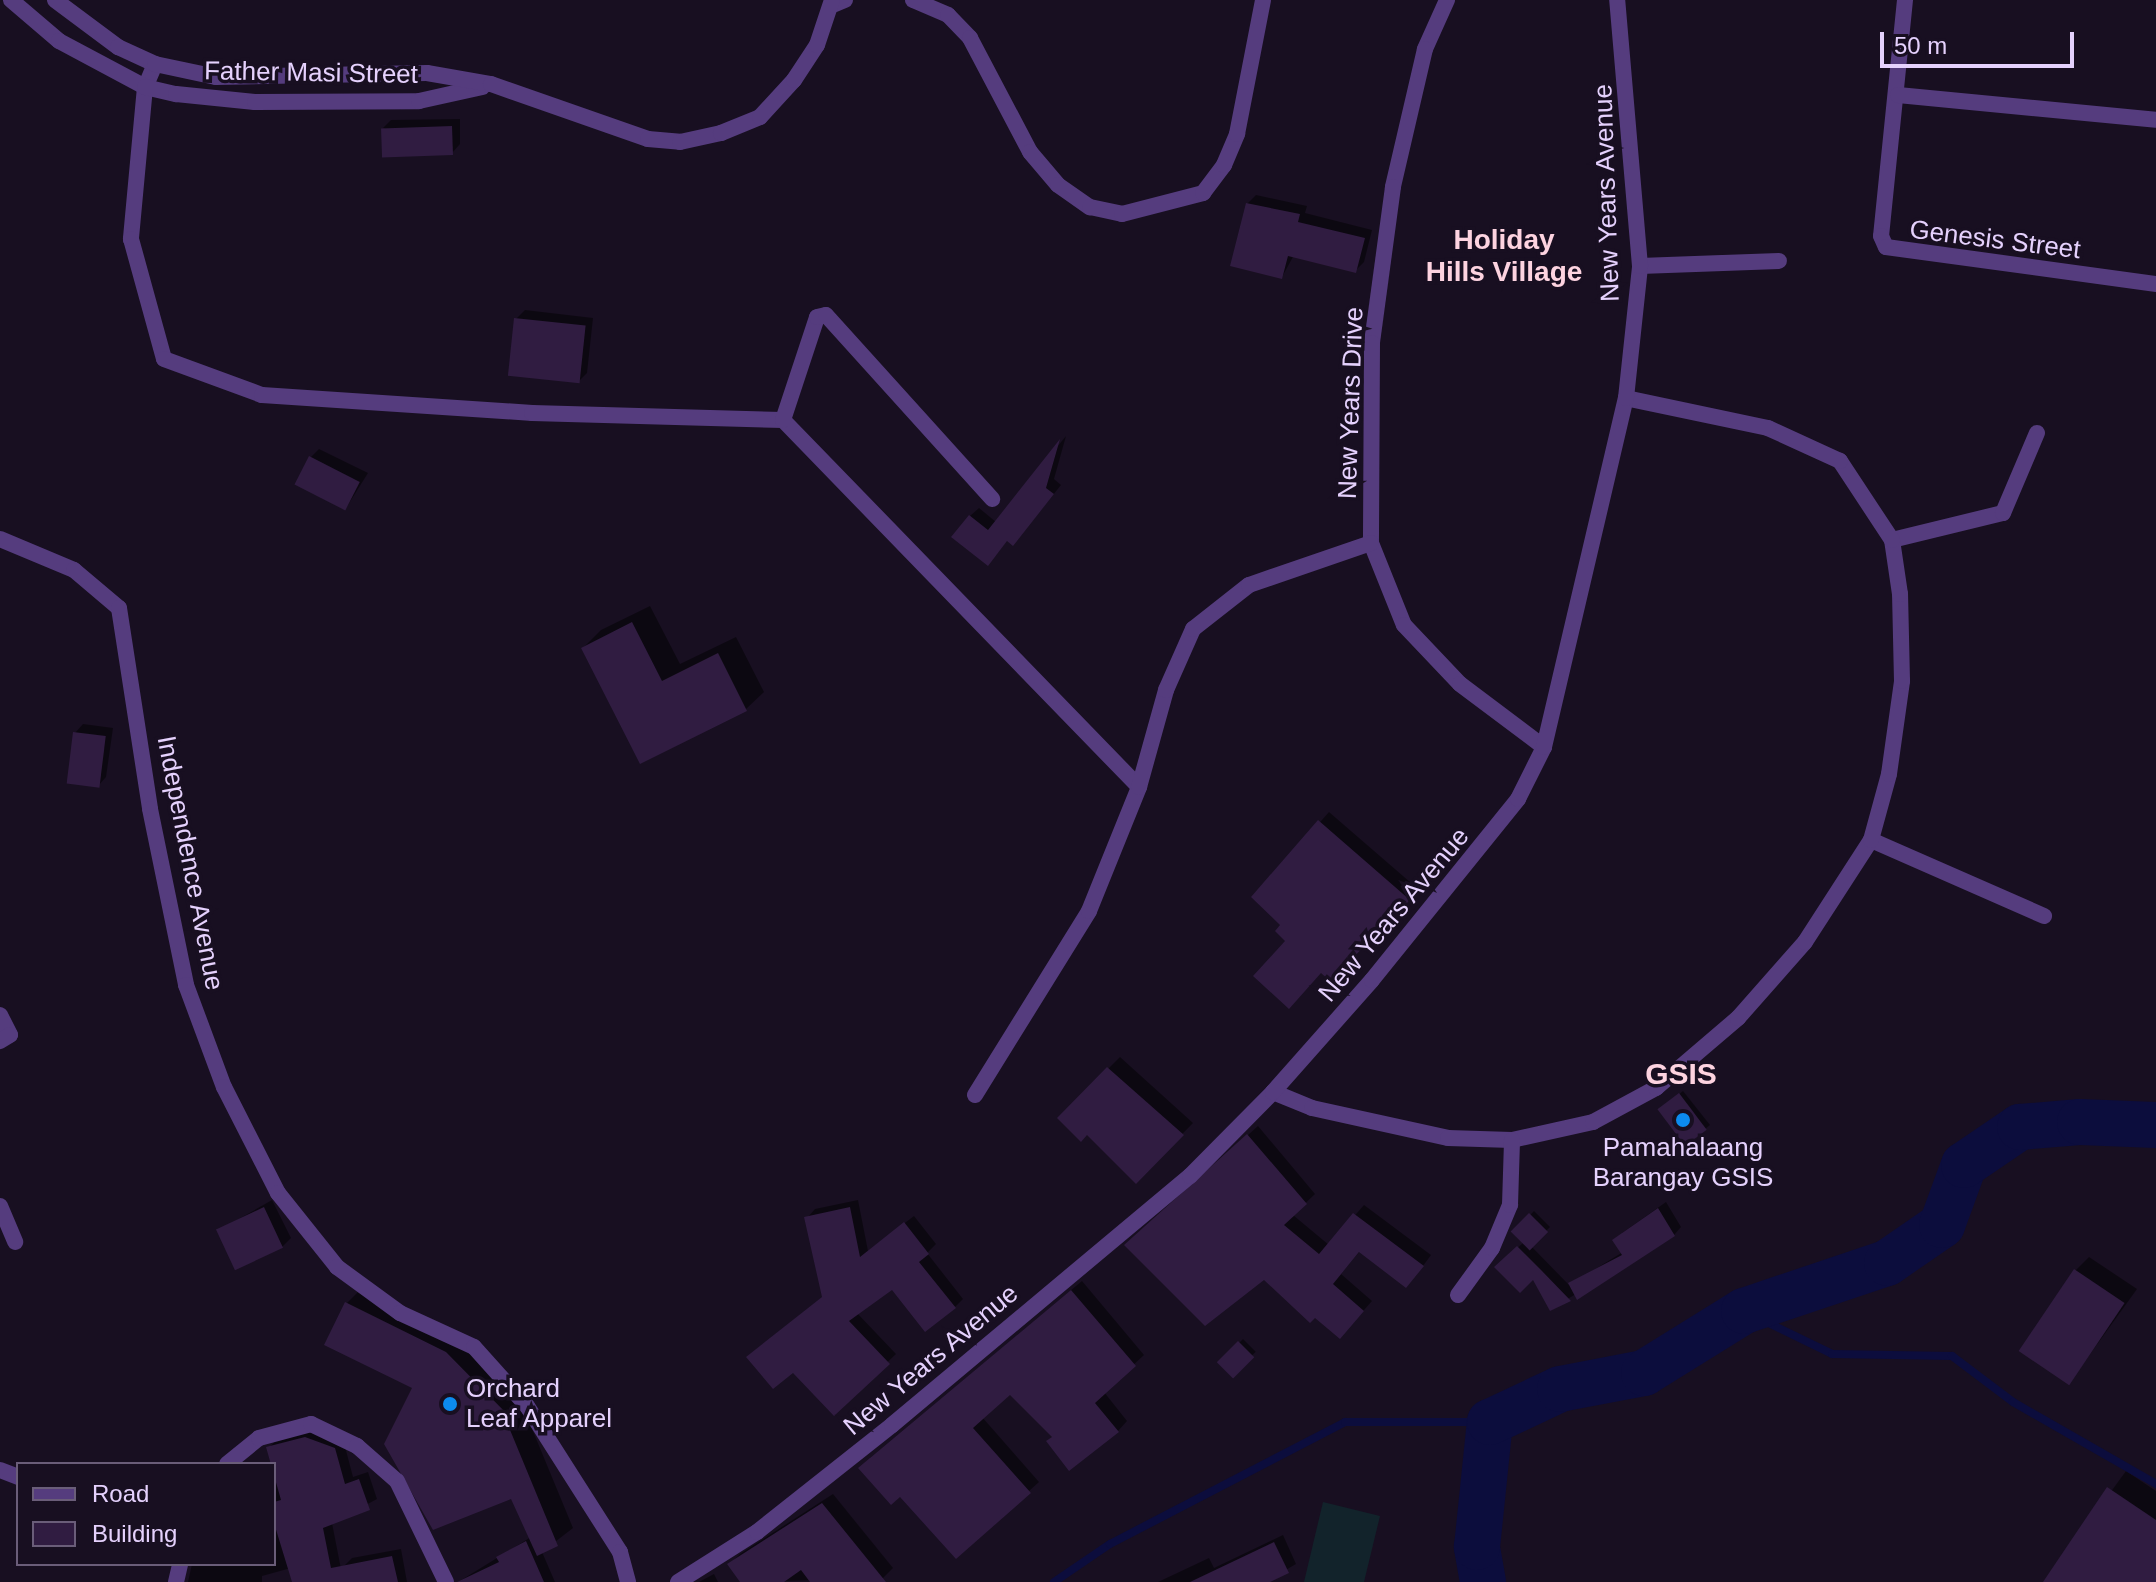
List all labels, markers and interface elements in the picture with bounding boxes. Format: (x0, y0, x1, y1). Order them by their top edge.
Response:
scale bar (1884, 16, 2078, 66)
text: 50 m (1894, 32, 1947, 59)
street label: Father Masi Street (204, 56, 418, 90)
street label: New Years Avenue (1588, 83, 1626, 303)
street label: Genesis Street (1908, 214, 2082, 266)
district label: Holiday Hills Village (1426, 223, 1582, 289)
street label: New Years Drive (1332, 306, 1370, 500)
street label: Independence Avenue (150, 733, 230, 993)
street label: New Years Avenue (1311, 821, 1477, 1009)
district label: GSIS (1645, 1056, 1717, 1092)
marker: Pamahalaang Barangay GSIS (1674, 1111, 1692, 1129)
place label: Pamahalaang Barangay GSIS (1593, 1132, 1773, 1194)
street label: New Years Avenue (837, 1277, 1025, 1443)
place label: Orchard Leaf Apparel (466, 1373, 613, 1434)
marker: Orchard Leaf Apparel (441, 1395, 459, 1413)
legend (16, 1462, 276, 1566)
text: Road (92, 1480, 149, 1507)
text: Building (92, 1520, 177, 1547)

